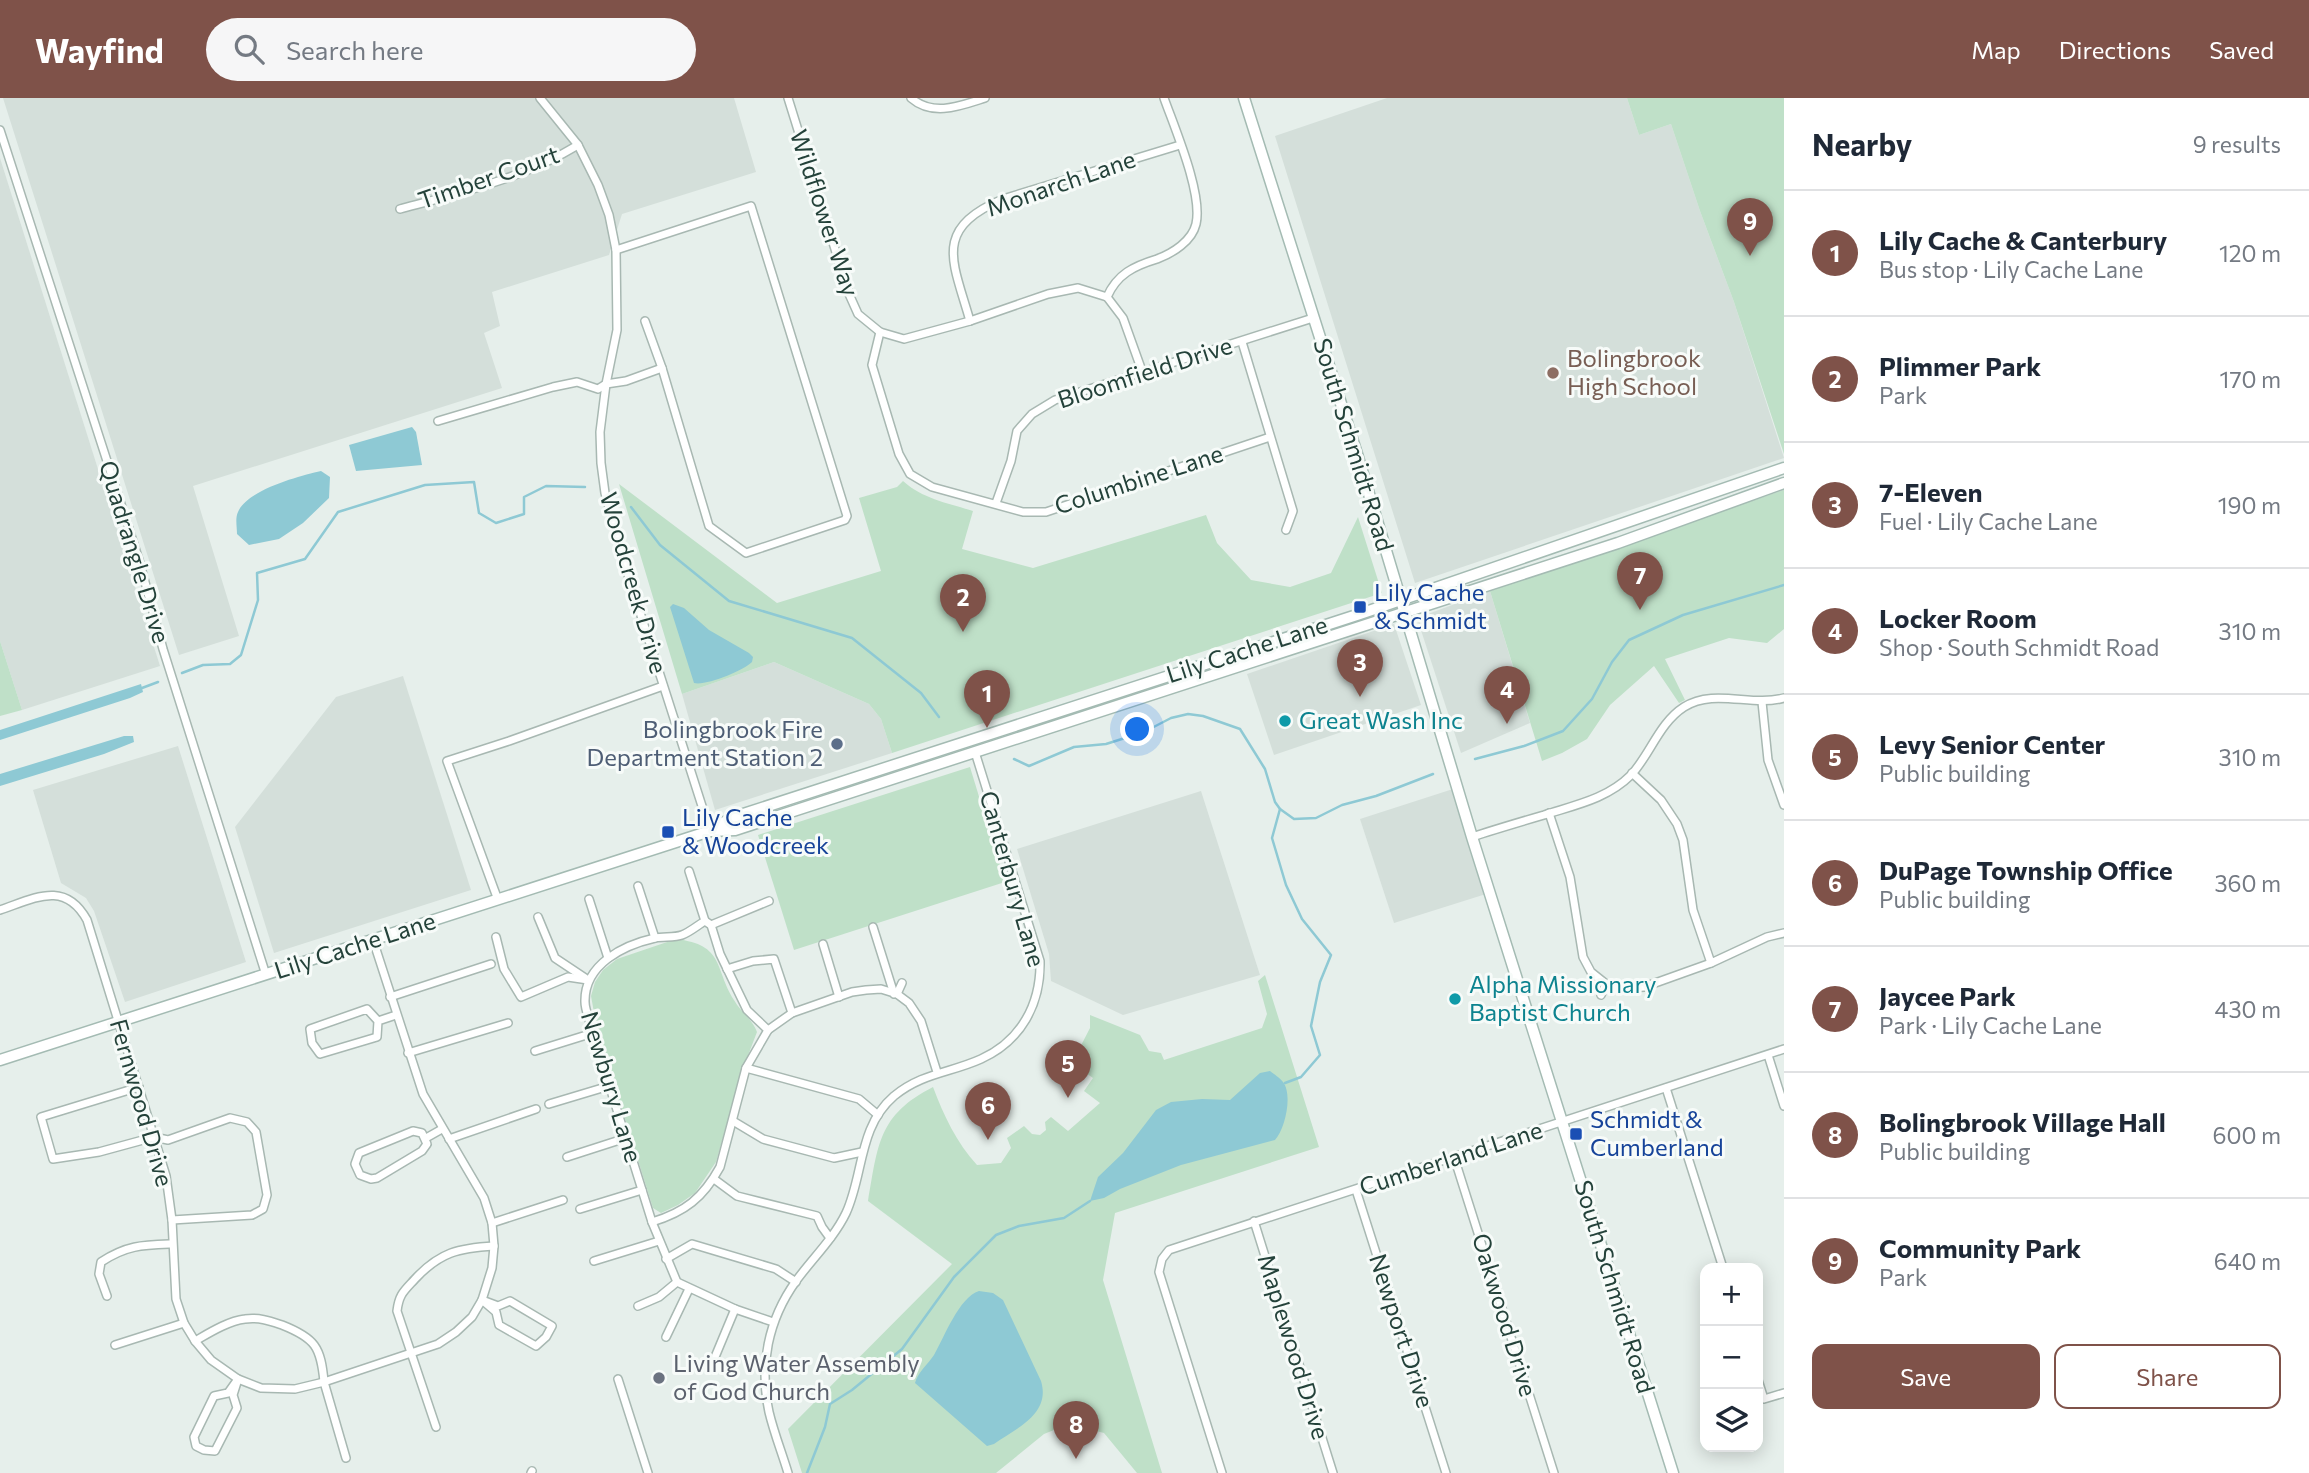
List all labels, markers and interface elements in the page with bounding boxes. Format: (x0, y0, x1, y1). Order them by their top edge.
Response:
search box (206, 18, 696, 81)
text: Wayfind (35, 29, 164, 70)
icon: search (230, 30, 268, 68)
text: Search here (286, 34, 423, 65)
text: Map (1971, 35, 2021, 64)
text: Directions (2059, 35, 2171, 64)
text: Saved (2209, 35, 2274, 64)
street label: Wildflower Way (785, 125, 866, 300)
text: Nearby (1812, 125, 1912, 162)
text: 9 results (2193, 130, 2281, 158)
street label: Timber Court (414, 139, 563, 214)
street label: Monarch Lane (982, 144, 1139, 222)
pin: 9 (1727, 198, 1773, 256)
text: Lily Cache & Canterbury (1879, 224, 2167, 255)
text: 1 (1830, 239, 1840, 267)
text: 120 m (2219, 239, 2281, 267)
text: Bus stop · Lily Cache Lane (1879, 255, 2143, 283)
street label: Bloomfield Drive (1053, 330, 1236, 413)
street label: South Schmidt Road (1308, 335, 1401, 555)
place label: Bolingbrook High School (1567, 343, 1701, 400)
text: Plimmer Park (1879, 350, 2041, 381)
marker: Bolingbrook High School (1545, 365, 1561, 381)
text: 2 (1828, 365, 1842, 393)
text: 170 m (2220, 365, 2281, 393)
text: Park (1879, 381, 1927, 409)
street label: Columbine Lane (1051, 438, 1226, 519)
street label: Quadrangle Drive (94, 457, 177, 646)
text: 7-Eleven (1879, 476, 1983, 507)
street label: Woodcreek Drive (595, 489, 674, 677)
text: 3 (1828, 491, 1842, 519)
text: 190 m (2218, 491, 2281, 519)
text: Fuel · Lily Cache Lane (1879, 507, 2098, 535)
pin: 7 (1617, 552, 1663, 610)
pin: 2 (940, 574, 986, 632)
place label: Lily Cache & Schmidt (1374, 577, 1487, 634)
marker: Lily Cache & Schmidt (1352, 599, 1368, 615)
text: Locker Room (1879, 602, 2037, 633)
street label: Lily Cache Lane (1162, 609, 1331, 688)
text: 4 (1828, 617, 1842, 645)
text: 310 m (2219, 617, 2281, 645)
text: Shop · South Schmidt Road (1879, 633, 2159, 661)
pin: 3 (1337, 639, 1383, 697)
pin: 4 (1484, 666, 1530, 724)
pin: 1 (964, 670, 1010, 728)
place label: Great Wash Inc (1299, 705, 1463, 734)
your location (1120, 712, 1154, 746)
marker: Great Wash Inc (1277, 713, 1293, 729)
place label: Bolingbrook Fire Department Station 2 (586, 714, 823, 771)
text: Levy Senior Center (1879, 728, 2105, 759)
marker: Bolingbrook Fire Department Station 2 (829, 736, 845, 752)
text: 5 (1828, 743, 1842, 771)
text: 310 m (2219, 743, 2281, 771)
text: Public building (1879, 759, 2030, 787)
street label: Canterbury Lane (974, 787, 1052, 970)
place label: Lily Cache & Woodcreek (682, 802, 829, 859)
marker: Lily Cache & Woodcreek (660, 824, 676, 840)
text: DuPage Township Office (1879, 854, 2173, 885)
text: 6 (1828, 869, 1842, 897)
text: 360 m (2214, 869, 2281, 897)
text: Public building (1879, 885, 2030, 913)
street label: Lily Cache Lane (270, 905, 439, 984)
place label: Alpha Missionary Baptist Church (1469, 969, 1657, 1026)
text: Jaycee Park (1879, 980, 2016, 1011)
marker: Alpha Missionary Baptist Church (1447, 991, 1463, 1007)
text: 7 (1829, 995, 1841, 1023)
text: 430 m (2215, 995, 2281, 1023)
street label: Newbury Lane (576, 1007, 649, 1166)
text: Park · Lily Cache Lane (1879, 1011, 2102, 1039)
street label: Fernwood Drive (105, 1016, 180, 1190)
pin: 5 (1045, 1040, 1091, 1098)
pin: 6 (965, 1082, 1011, 1140)
place label: Schmidt & Cumberland (1590, 1104, 1724, 1161)
text: Bolingbrook Village Hall (1879, 1106, 2166, 1137)
street label: Cumberland Lane (1355, 1114, 1546, 1201)
text: 8 (1828, 1121, 1842, 1149)
text: 600 m (2213, 1121, 2281, 1149)
marker: Schmidt & Cumberland (1568, 1126, 1584, 1142)
text: Public building (1879, 1137, 2030, 1165)
street label: South Schmidt Road (1569, 1177, 1662, 1397)
street label: Oakwood Drive (1467, 1229, 1544, 1400)
text: Community Park (1879, 1232, 2081, 1263)
text: 9 (1828, 1247, 1842, 1275)
text: 640 m (2214, 1247, 2281, 1275)
street label: Newport Drive (1364, 1250, 1441, 1411)
street label: Maplewood Drive (1253, 1251, 1336, 1443)
map controls (1700, 1263, 1763, 1452)
button: + (1700, 1263, 1763, 1326)
text: Park (1879, 1263, 1927, 1291)
button: − (1700, 1326, 1763, 1389)
button: Save (1812, 1344, 2040, 1409)
button: Share (2054, 1344, 2281, 1409)
place label: Living Water Assembly of God Church (673, 1348, 920, 1405)
marker: Living Water Assembly of God Church (651, 1370, 667, 1386)
button: layers (1700, 1389, 1763, 1452)
pin: 8 (1053, 1401, 1099, 1459)

